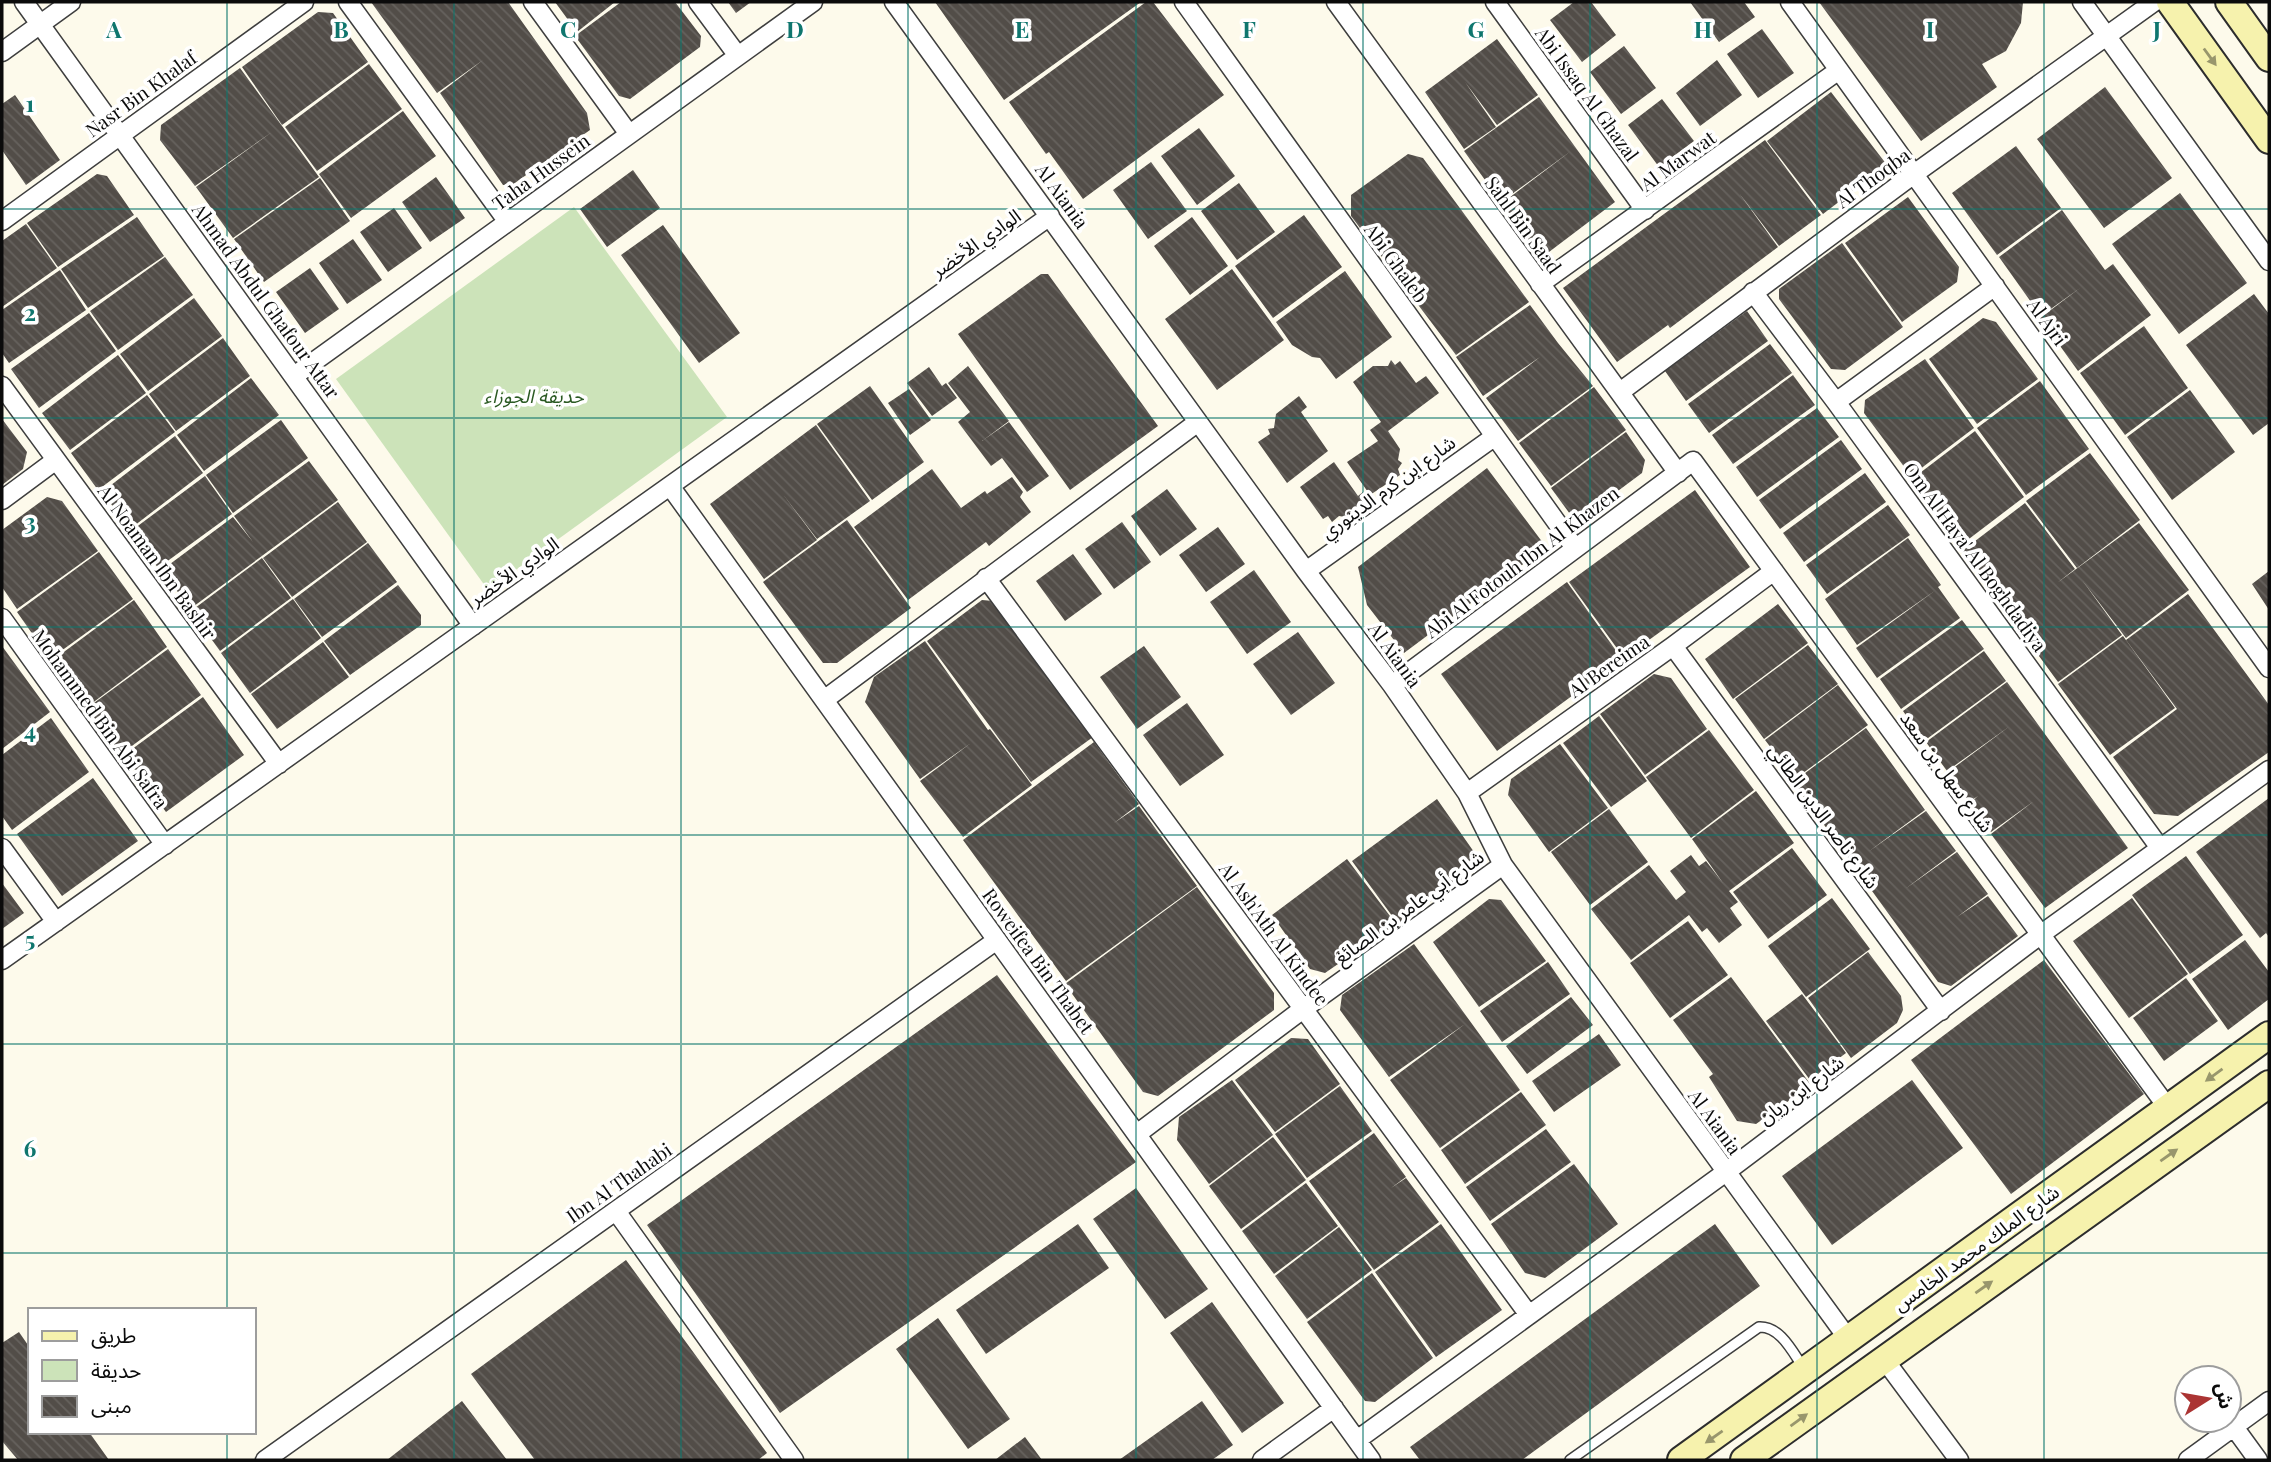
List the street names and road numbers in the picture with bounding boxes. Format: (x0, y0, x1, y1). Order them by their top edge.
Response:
street label: Abi Issaq Al Ghazal (1530, 20, 1646, 166)
street label: Nasr Bin Khalaf (80, 43, 203, 142)
street label: Al Marwat (1634, 124, 1721, 197)
street label: Taha Hussein (486, 127, 595, 215)
street label: Al Thoqba (1829, 141, 1915, 214)
street label: Al Aiania (1030, 157, 1096, 234)
street label: Sahl Bin Saad (1480, 170, 1568, 278)
street label: Ahmad Abdul Ghafour Attar (186, 197, 347, 404)
street label: الوادي الأخضر (925, 202, 1027, 286)
street label: Abi Ghaleb (1359, 217, 1434, 307)
street label: Al Ajri (2021, 292, 2074, 351)
street label: شارع ابن كرم الدينوري (1315, 428, 1462, 547)
street label: Om Al Haya' Al Boghdadiya (1898, 456, 2054, 657)
street label: Al Noaman Ibn Bashir (92, 478, 223, 645)
street label: Abi Al Fotouh Ibn Al Khazen (1418, 479, 1624, 644)
street label: الوادي الأخضر (463, 530, 565, 614)
street label: Al Aiania (1363, 616, 1429, 693)
street label: Mohammed Bin Abi Safra (27, 623, 175, 814)
street label: Al Bereima (1562, 628, 1654, 703)
street label: شارع سهل بن سعد (1893, 706, 2001, 838)
street label: شارع ناصر الدين الطائي (1761, 738, 1886, 895)
street label: شارع أبي عامر بن الصائغ (1328, 843, 1491, 972)
street label: Al Ash'Ath Al Kindee (1213, 856, 1336, 1010)
street label: Roweifea Bin Thabet (977, 882, 1101, 1039)
street label: شارع ابن ريان (1752, 1049, 1850, 1131)
street label: Al Aiania (1683, 1083, 1749, 1160)
street label: Ibn Al Thahabi (560, 1136, 677, 1228)
street label: شارع الملك محمد الخامس (1887, 1178, 2065, 1318)

